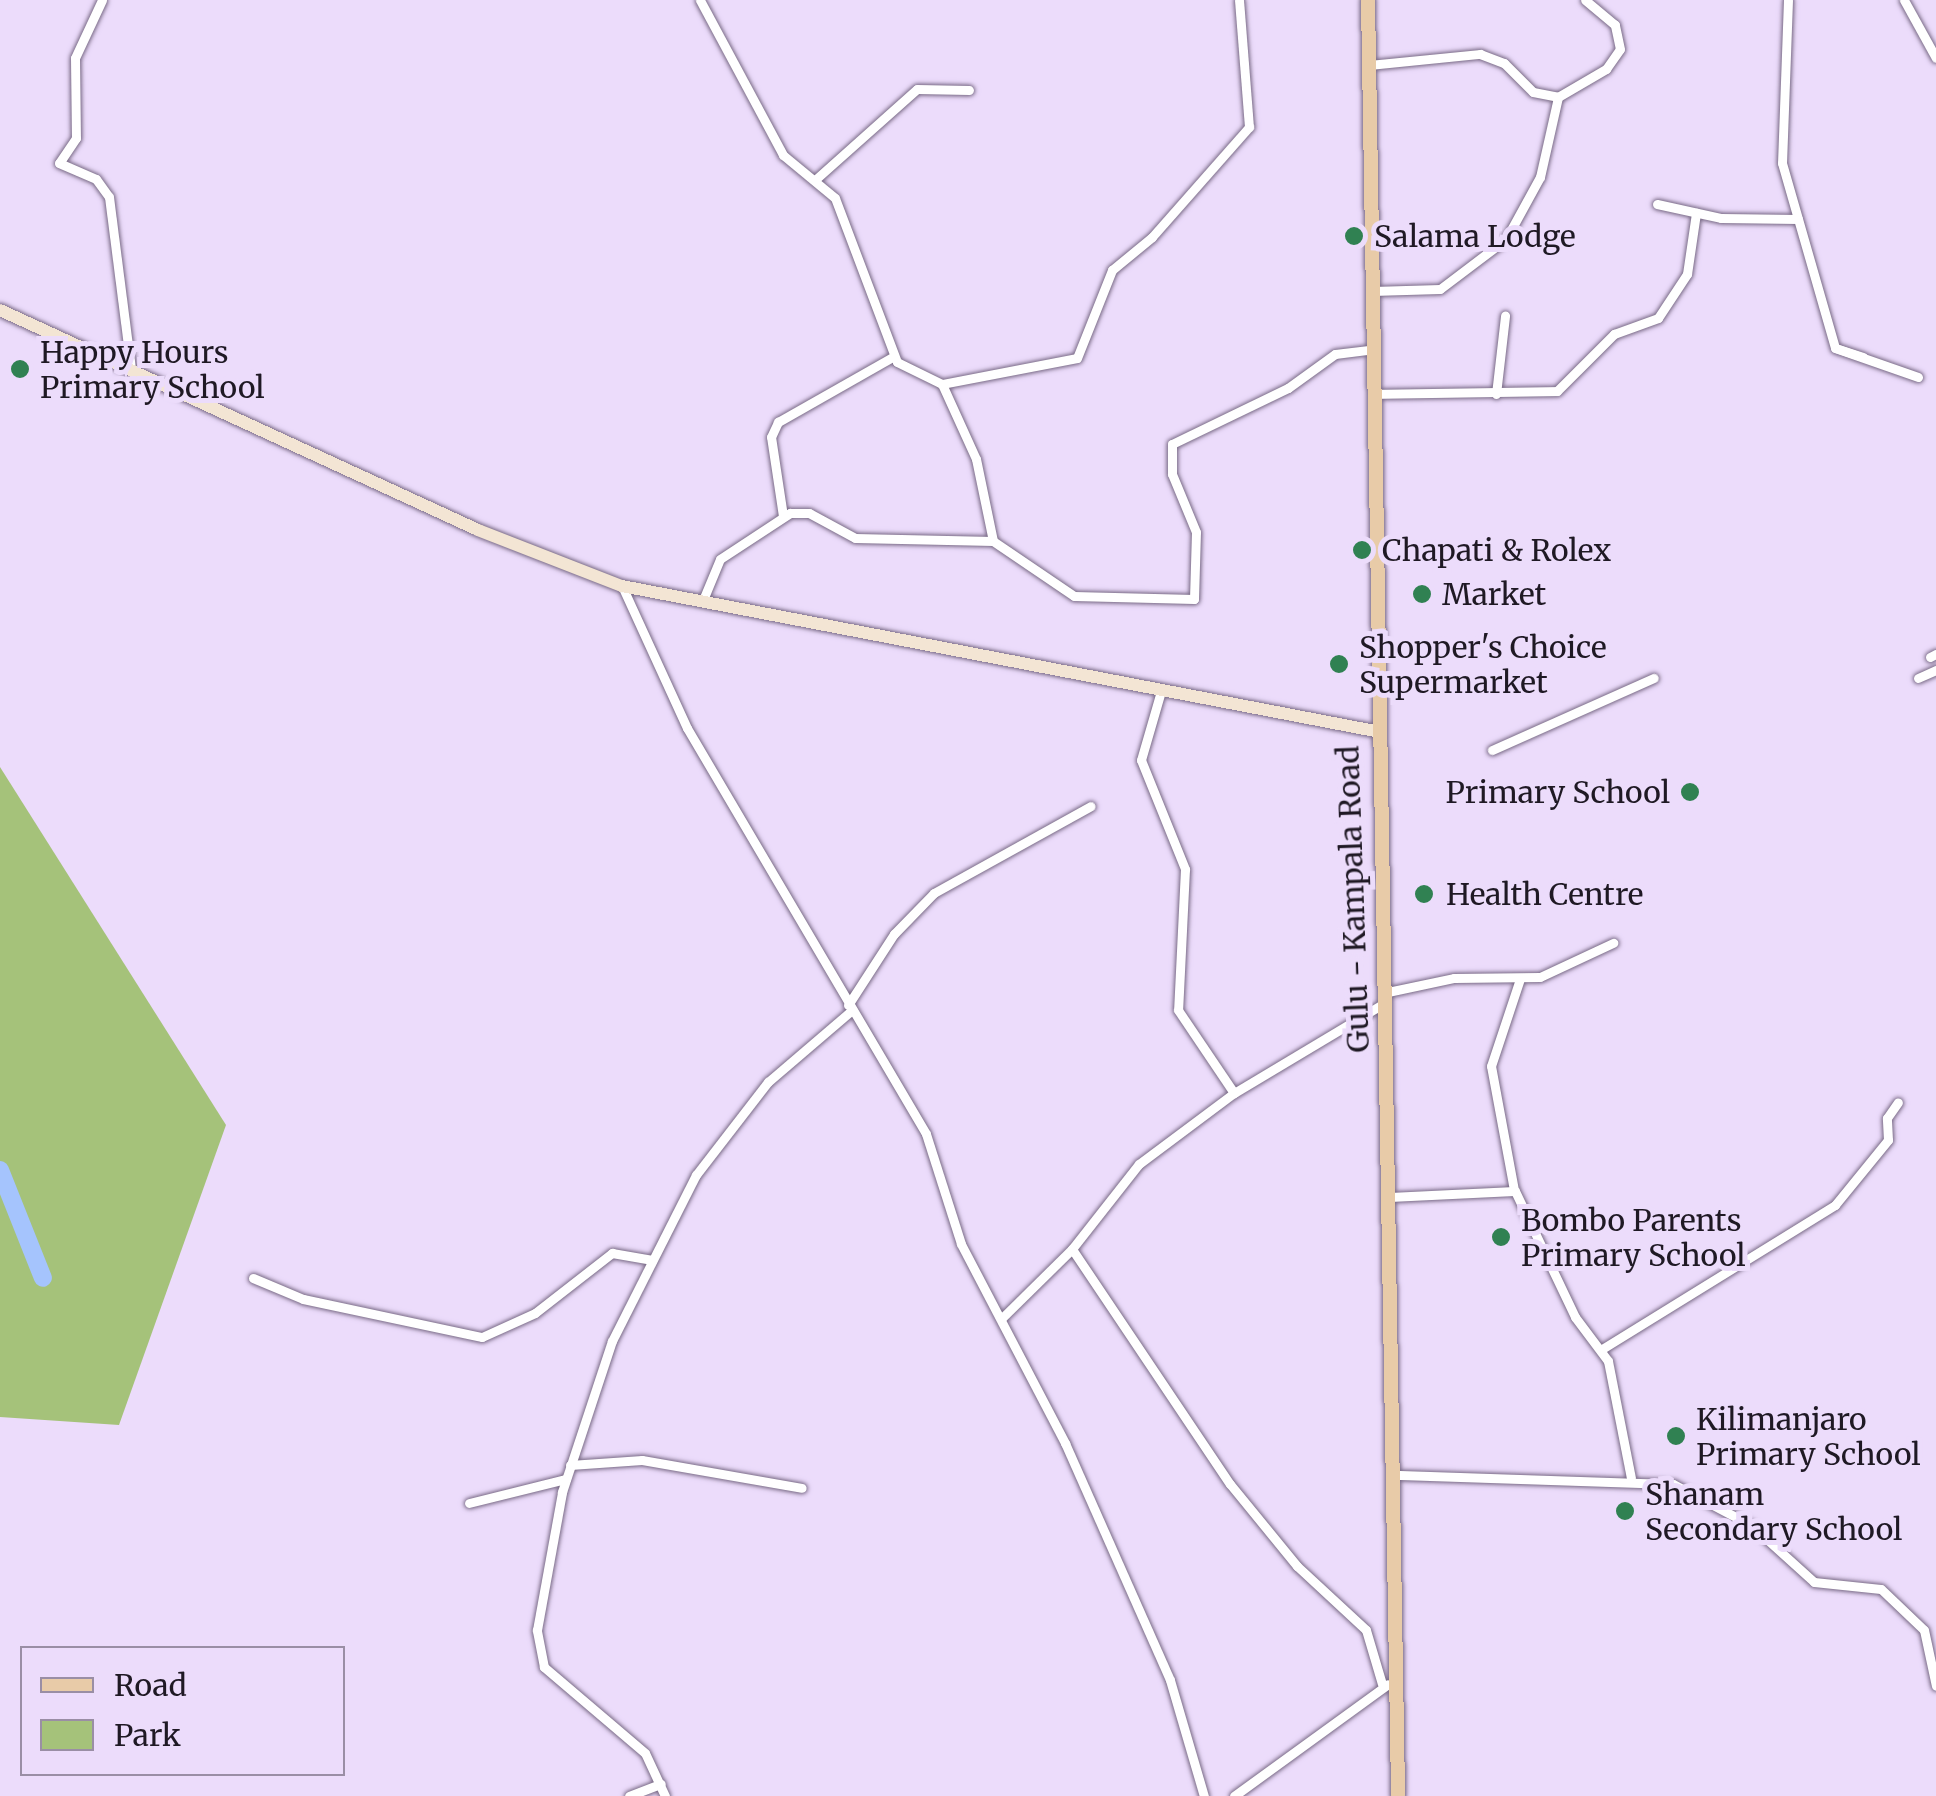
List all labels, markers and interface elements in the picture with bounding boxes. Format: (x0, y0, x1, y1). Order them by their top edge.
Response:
place label: Salama Lodge (1374, 218, 1576, 254)
marker: Salama Lodge (1343, 225, 1365, 247)
place label: Happy Hours Primary School (40, 334, 265, 404)
marker: Happy Hours Primary School (9, 358, 31, 380)
place label: Chapati & Rolex (1382, 532, 1611, 568)
marker: Chapati & Rolex (1351, 539, 1373, 561)
place label: Market (1442, 576, 1546, 612)
marker: Market (1411, 583, 1433, 605)
place label: Shopper's Choice Supermarket (1359, 629, 1607, 700)
marker: Shopper's Choice Supermarket (1328, 653, 1350, 675)
street label: Gulu - Kampala Road (1330, 745, 1376, 1053)
place label: Primary School (1445, 774, 1670, 810)
marker: Primary School (1679, 781, 1701, 803)
place label: Health Centre (1446, 876, 1643, 912)
marker: Health Centre (1411, 881, 1437, 907)
place label: Bombo Parents Primary School (1521, 1202, 1746, 1272)
marker: Bombo Parents Primary School (1490, 1226, 1512, 1248)
place label: Kilimanjaro Primary School (1696, 1401, 1921, 1472)
marker: Kilimanjaro Primary School (1665, 1425, 1687, 1447)
place label: Shanam Secondary School (1645, 1476, 1902, 1546)
marker: Shanam Secondary School (1614, 1500, 1636, 1522)
legend (20, 1646, 345, 1776)
text: Road (114, 1666, 187, 1704)
text: Park (114, 1716, 181, 1754)

